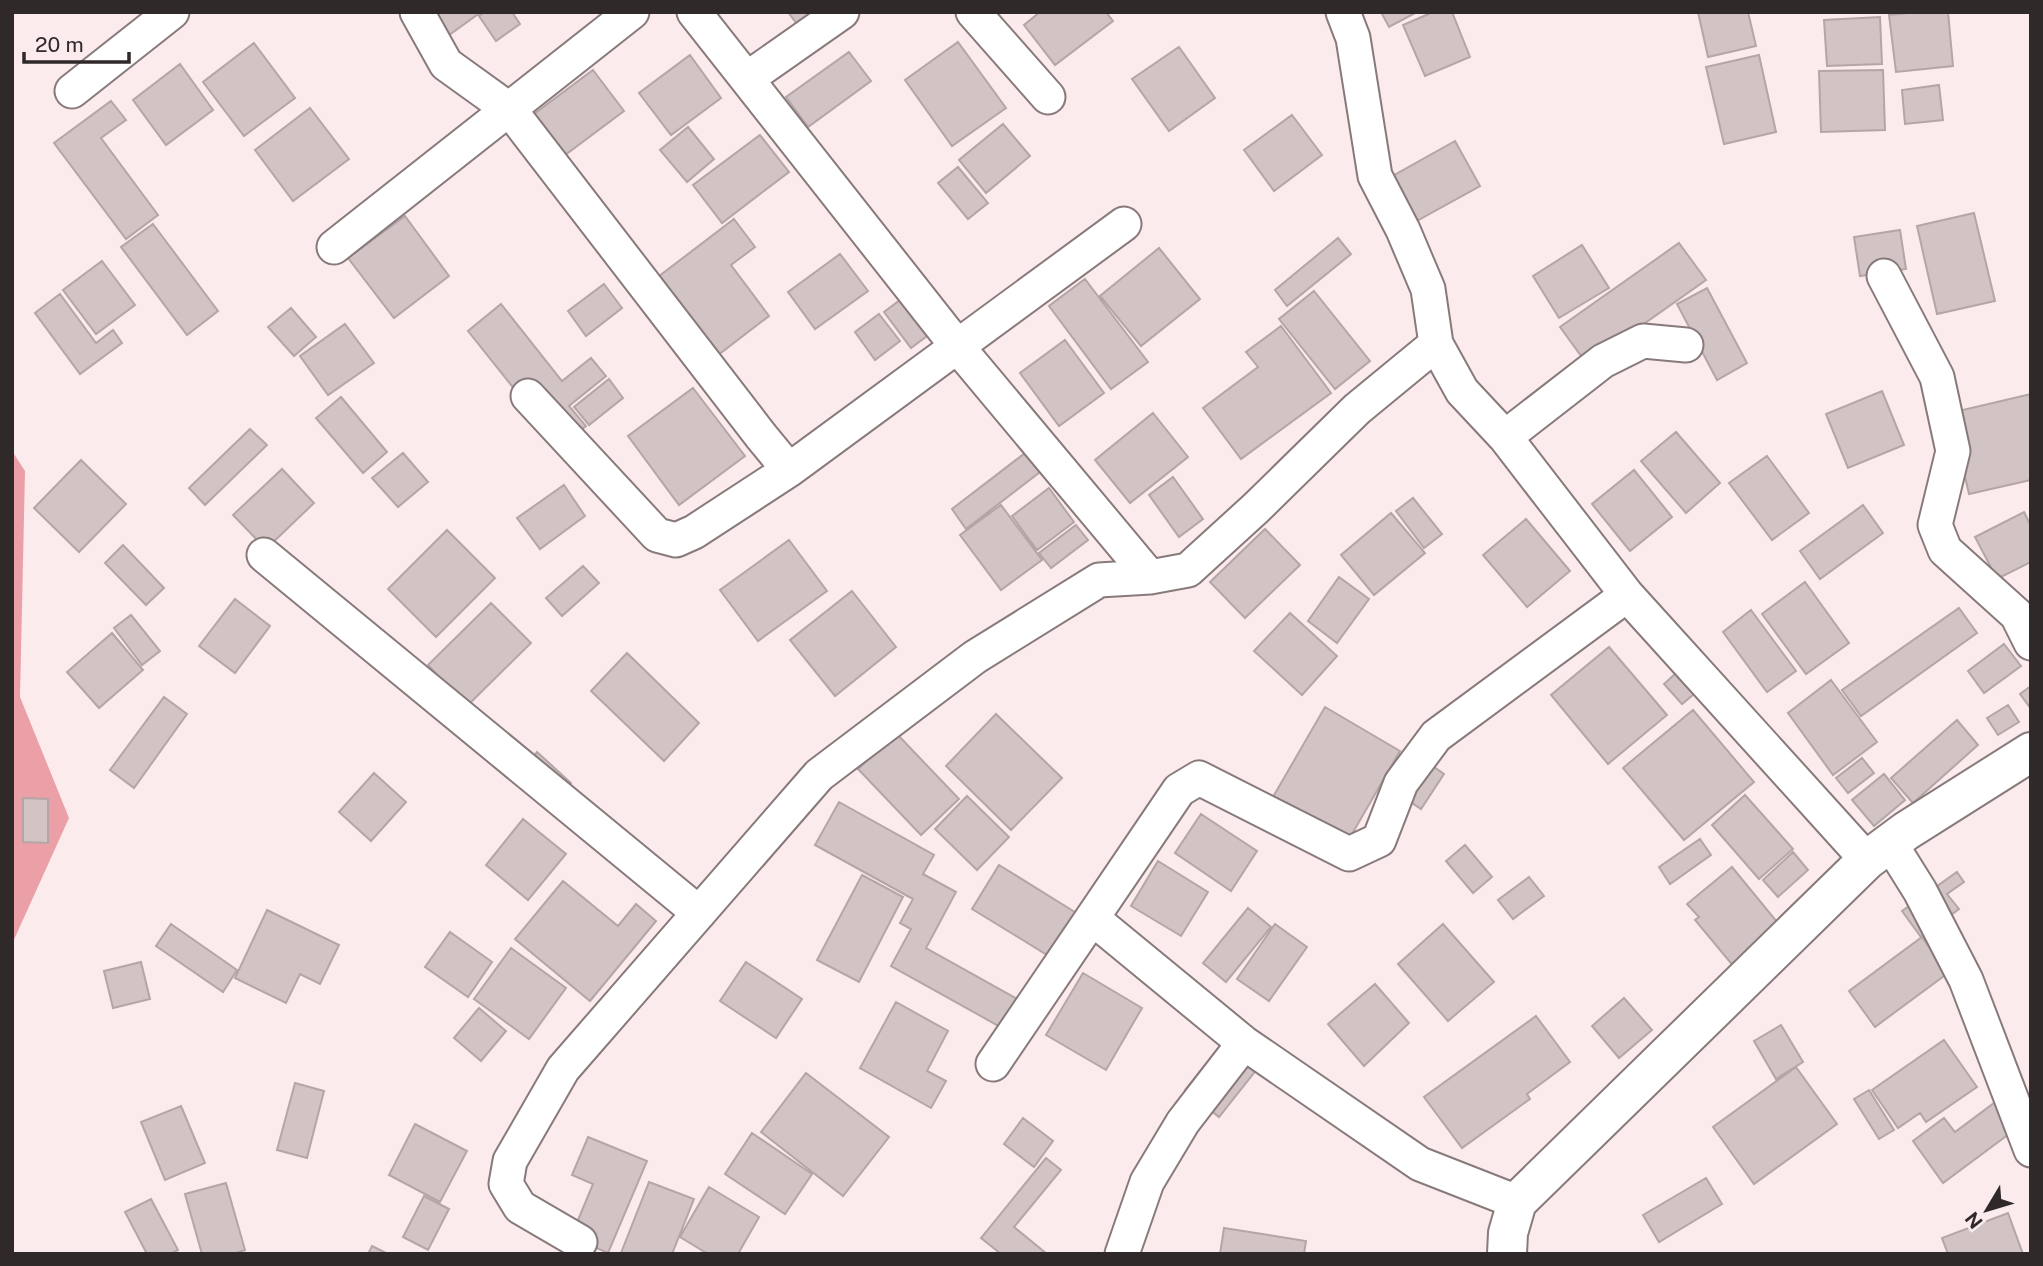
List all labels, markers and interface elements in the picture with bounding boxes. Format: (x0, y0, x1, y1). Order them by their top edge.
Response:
scale bar (24, 21, 130, 65)
text: 20 m (35, 32, 84, 57)
north arrow (1952, 1175, 2022, 1245)
text: N (1960, 1208, 1987, 1233)

